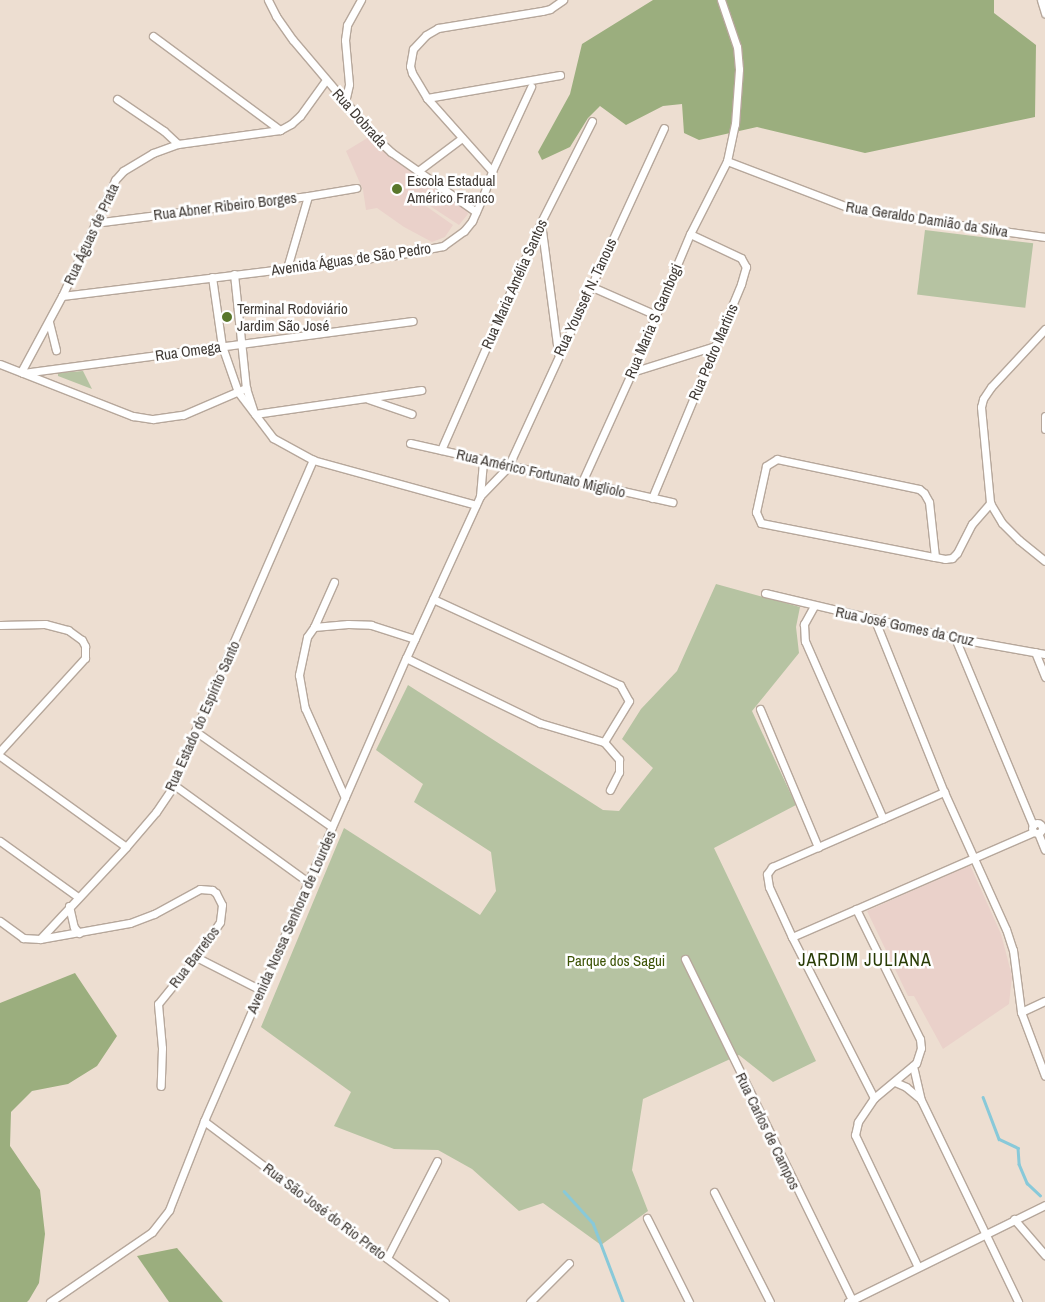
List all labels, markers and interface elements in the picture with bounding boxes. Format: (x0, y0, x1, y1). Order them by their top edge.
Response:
street label: Rua Dobrada (329, 85, 391, 151)
place label: Escola Estadual Américo Franco (407, 171, 495, 206)
street label: Rua Águas de Prata (59, 180, 123, 288)
marker: Escola Estadual Américo Franco (391, 183, 403, 195)
street label: Rua Abner Ribeiro Borges (152, 188, 298, 224)
street label: Rua Geraldo Damião da Silva (845, 197, 1009, 241)
street label: Rua Maria Amélia Santos (477, 216, 551, 352)
street label: Rua Youssef N. Tanous (550, 235, 620, 359)
street label: Avenida Águas de São Pedro (270, 239, 432, 279)
street label: Rua Maria S Gambogi (621, 261, 685, 381)
place label: Terminal Rodoviário Jardim São José (237, 299, 348, 334)
street label: Rua Pedro Martins (685, 301, 741, 403)
marker: Terminal Rodoviário Jardim São José (221, 311, 233, 323)
street label: Rua Omega (154, 337, 222, 365)
street label: Rua Américo Fortunato Migliolo (454, 445, 628, 501)
street label: Rua José Gomes da Cruz (834, 602, 976, 650)
street label: Rua Estado do Espírito Santo (161, 638, 243, 794)
street label: Avenida Nossa Senhora de Lourdes (242, 828, 340, 1016)
street label: Rua Barretos (165, 923, 223, 991)
district label: JARDIM JULIANA (796, 949, 934, 971)
park label: Parque dos Sagui (567, 952, 665, 970)
street label: Rua Carlos de Campos (732, 1070, 804, 1192)
street label: Rua São José do Rio Preto (260, 1159, 390, 1263)

